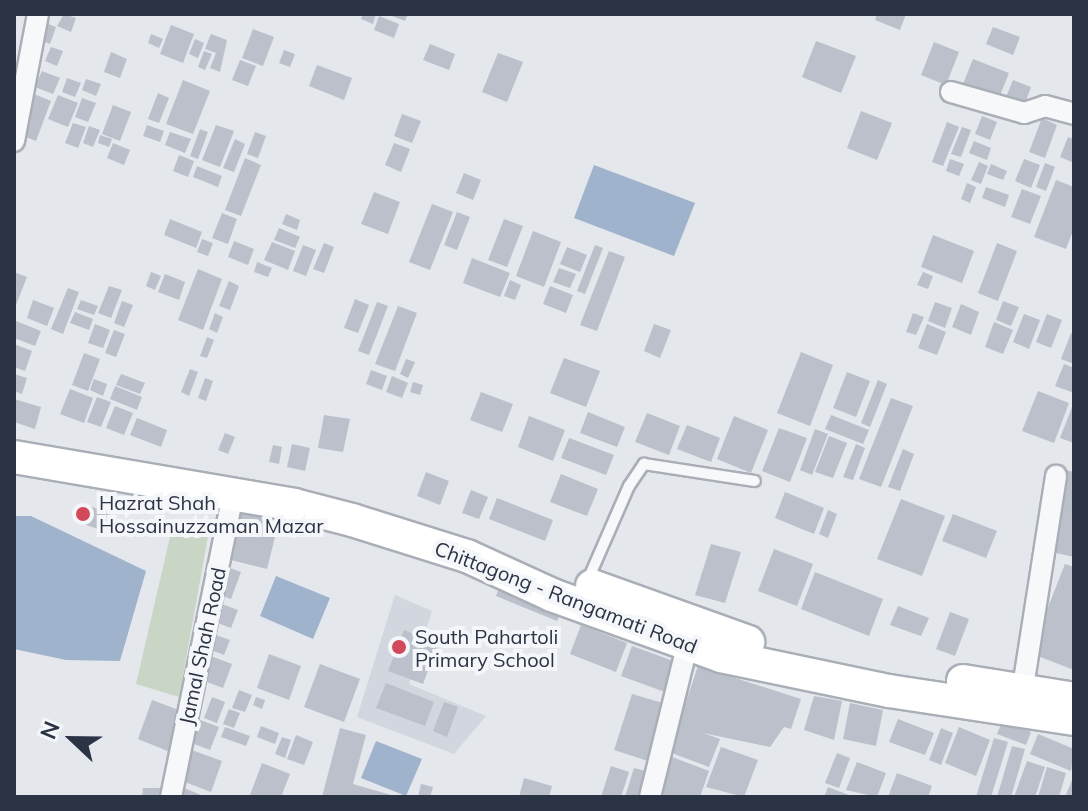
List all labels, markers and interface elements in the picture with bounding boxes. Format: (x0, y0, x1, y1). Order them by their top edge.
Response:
place label: Hazrat Shah Hossainuzzaman Mazar (99, 490, 323, 537)
marker: Hazrat Shah Hossainuzzaman Mazar (74, 505, 92, 523)
street label: Chittagong - Rangamati Road (431, 536, 701, 658)
street label: Jamal Shah Road (174, 565, 230, 727)
place label: South Pahartoli Primary School (415, 624, 558, 671)
marker: South Pahartoli Primary School (390, 638, 408, 656)
north arrow (32, 699, 112, 779)
text: N (34, 717, 66, 743)

